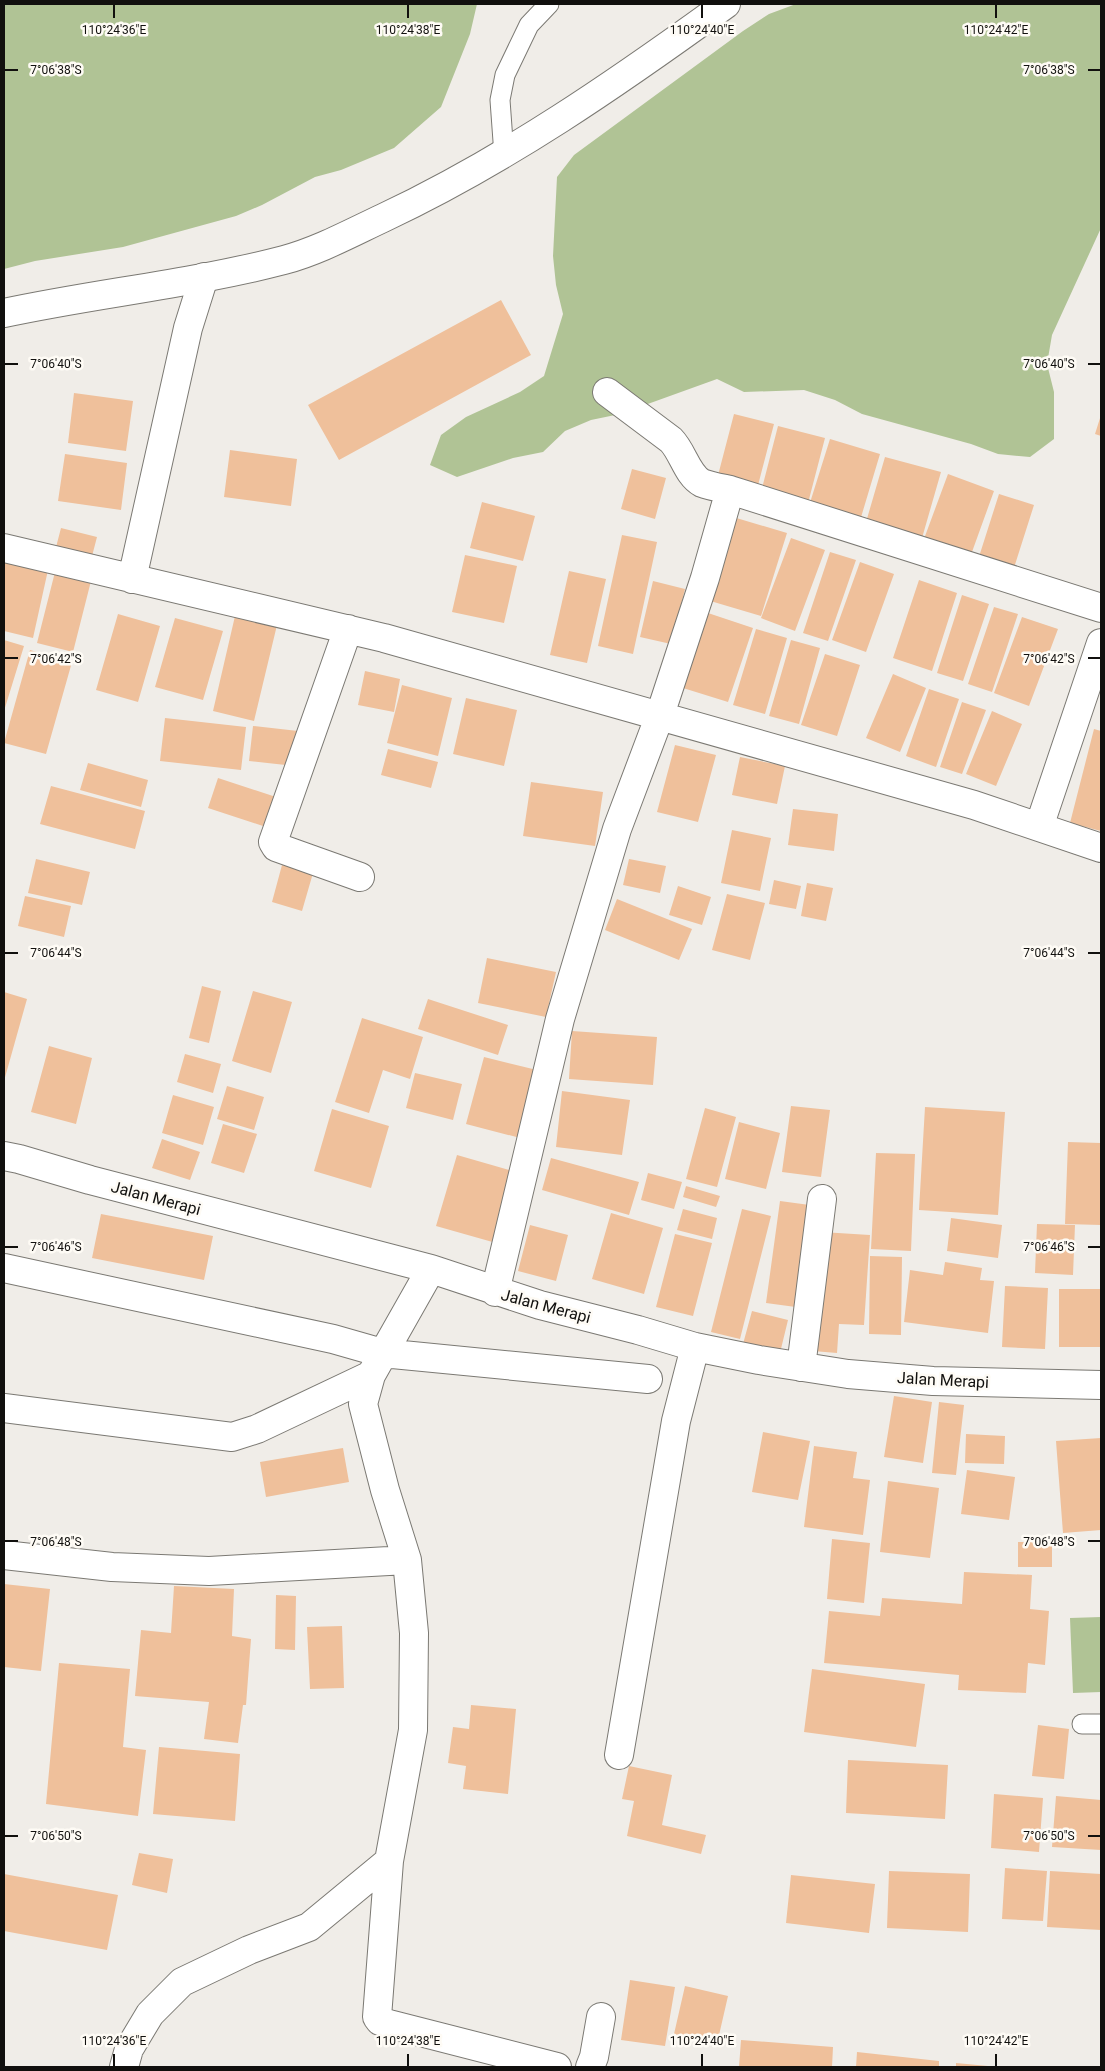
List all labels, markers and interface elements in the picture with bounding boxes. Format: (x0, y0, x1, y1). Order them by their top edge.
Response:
text: 110°24'36"E (82, 23, 146, 37)
text: 110°24'38"E (376, 23, 440, 37)
text: 110°24'40"E (670, 23, 734, 37)
text: 110°24'42"E (964, 23, 1028, 37)
text: 7°06'38"S (30, 63, 82, 77)
text: 7°06'38"S (1023, 63, 1075, 77)
text: 7°06'40"S (30, 357, 82, 371)
text: 7°06'40"S (1023, 357, 1075, 371)
text: 7°06'42"S (30, 652, 82, 666)
text: 7°06'42"S (1023, 652, 1075, 666)
text: 7°06'44"S (30, 946, 82, 960)
text: 7°06'44"S (1023, 946, 1075, 960)
street label: Jalan Merapi (109, 1177, 203, 1219)
text: 7°06'46"S (30, 1240, 82, 1254)
text: 7°06'46"S (1023, 1240, 1075, 1254)
street label: Jalan Merapi (499, 1285, 593, 1327)
street label: Jalan Merapi (897, 1368, 989, 1392)
text: 7°06'48"S (30, 1535, 82, 1549)
text: 7°06'48"S (1023, 1535, 1075, 1549)
text: 7°06'50"S (30, 1829, 82, 1843)
text: 7°06'50"S (1023, 1829, 1075, 1843)
text: 110°24'36"E (82, 2034, 146, 2048)
text: 110°24'38"E (376, 2034, 440, 2048)
text: 110°24'40"E (670, 2034, 734, 2048)
text: 110°24'42"E (964, 2034, 1028, 2048)

